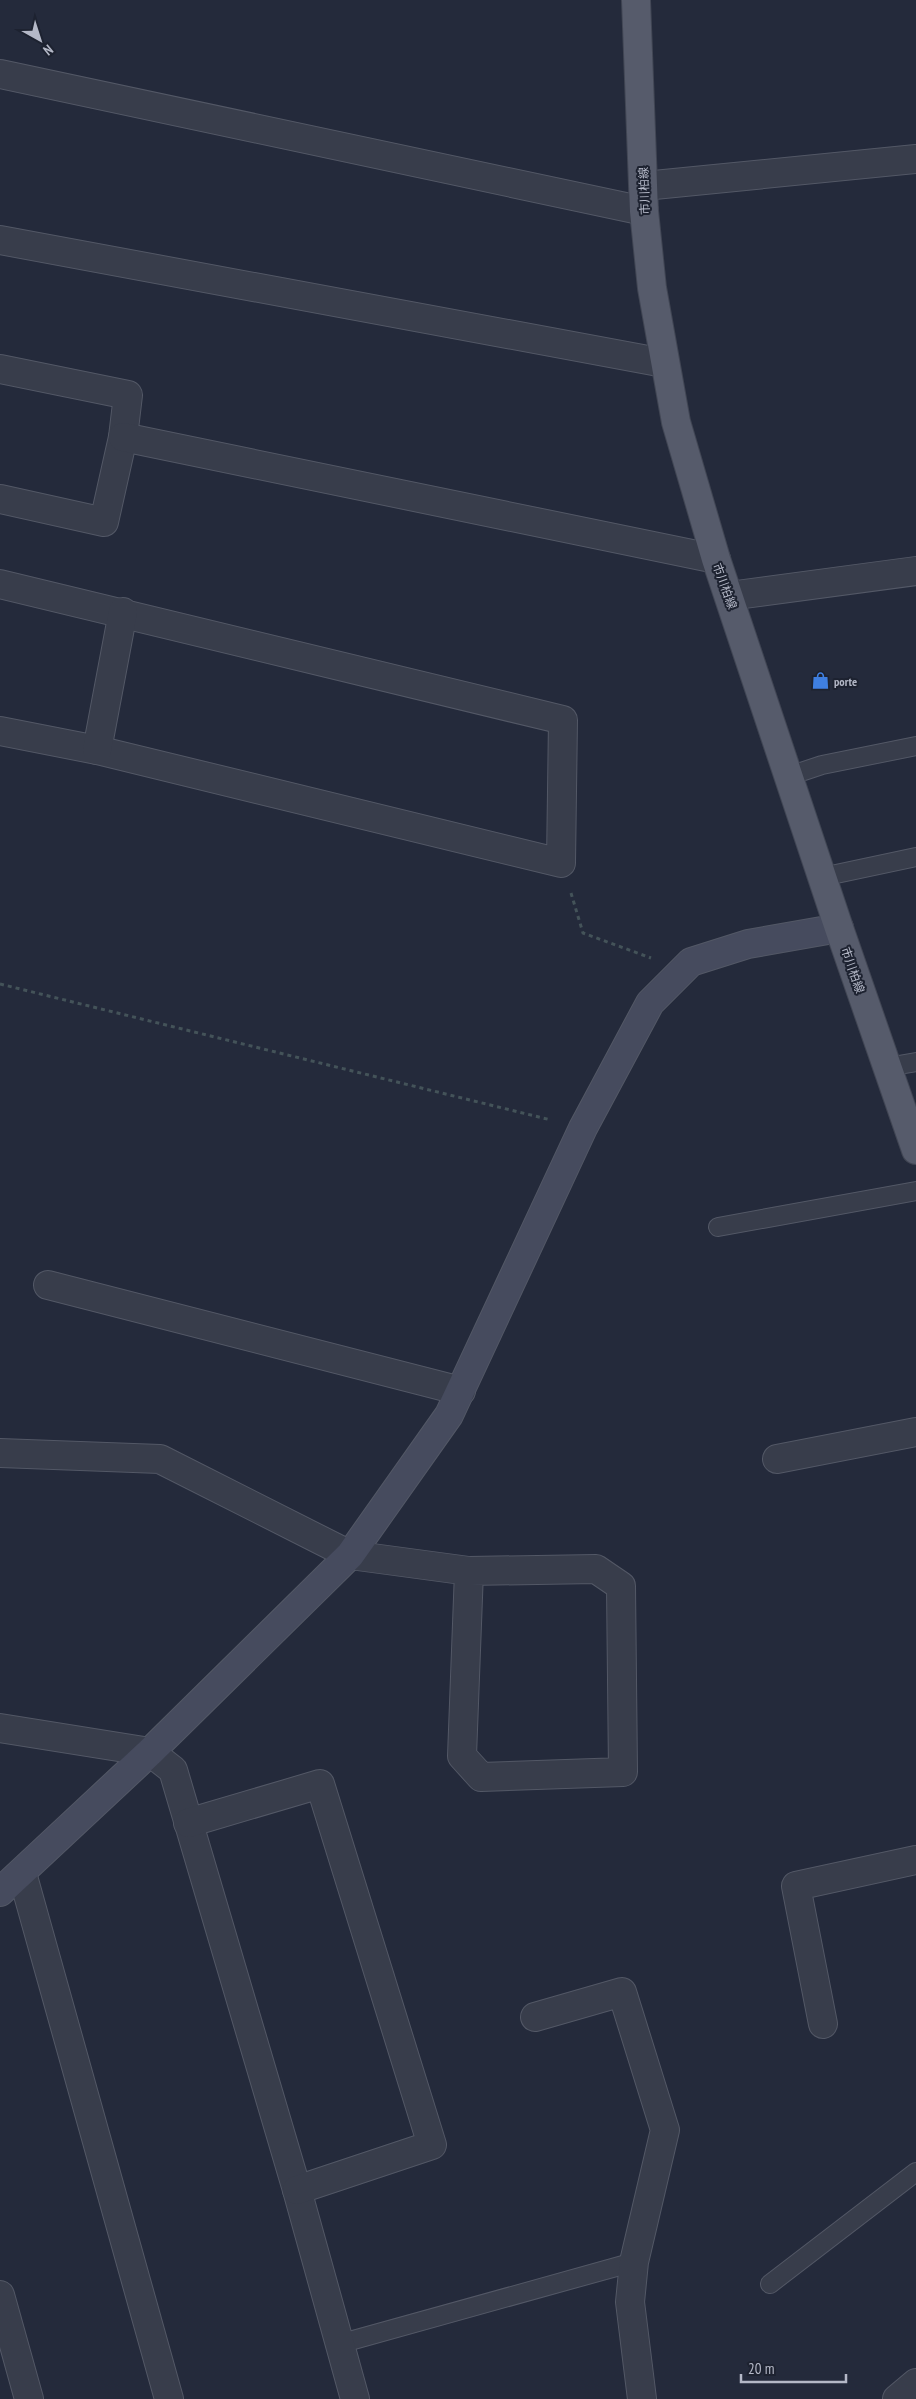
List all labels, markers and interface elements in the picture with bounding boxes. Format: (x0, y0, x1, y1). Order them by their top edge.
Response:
north arrow (15, 15, 65, 65)
text: N (40, 41, 57, 59)
street label: 市川柏線 (636, 167, 652, 215)
street label: 市川柏線 (710, 561, 740, 611)
shop icon: porte (810, 671, 830, 691)
place label: porte (834, 674, 857, 689)
street label: 市川柏線 (838, 945, 868, 995)
scale bar (741, 2352, 846, 2384)
text: 20 m (748, 2359, 774, 2378)

